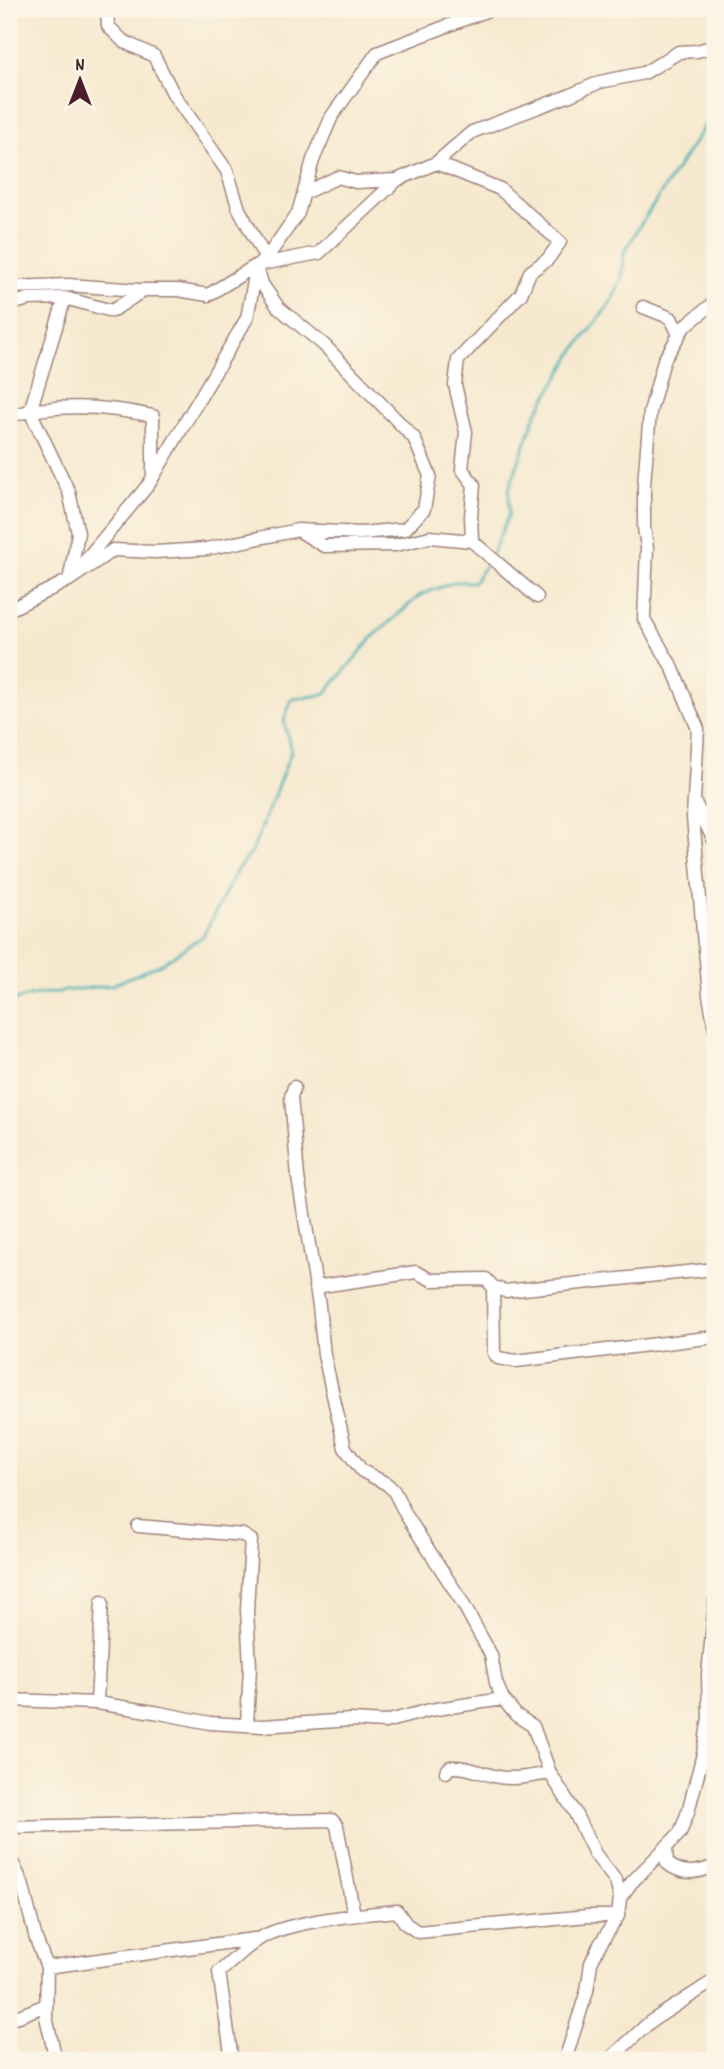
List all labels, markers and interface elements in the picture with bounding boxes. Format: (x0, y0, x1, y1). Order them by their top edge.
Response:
north arrow (46, 46, 116, 116)
text: N (75, 53, 85, 80)

